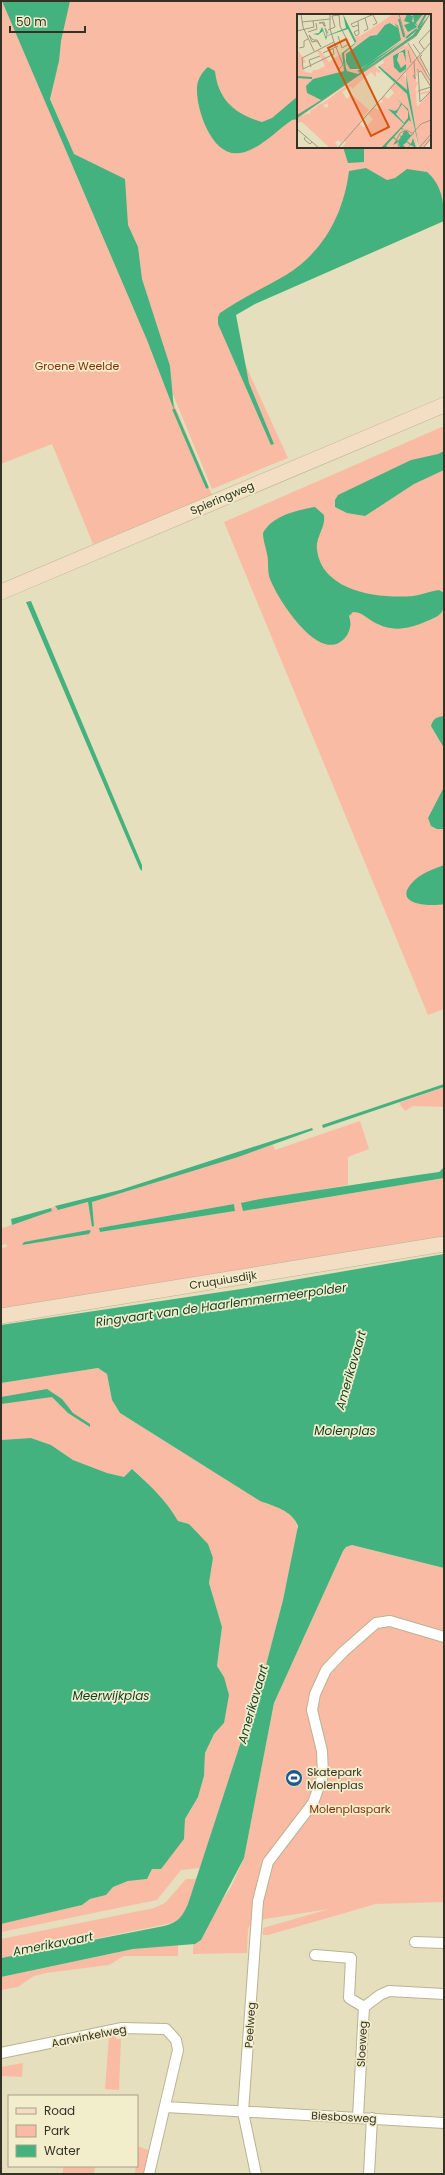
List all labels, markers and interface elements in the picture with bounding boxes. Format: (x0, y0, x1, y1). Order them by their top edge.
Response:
scale bar (10, 8, 85, 34)
text: 50 m (16, 13, 47, 30)
inset map (297, 14, 431, 148)
park label: Groene Weelde (35, 358, 120, 374)
street label: Spieringweg (188, 477, 256, 519)
street label: Cruquiusdijk (188, 1267, 258, 1293)
water label: Ringvaart van de Haarlemmermeerpolder (94, 1278, 348, 1331)
water label: Amerikavaart (331, 1328, 370, 1412)
water label: Molenplas (314, 1422, 376, 1439)
water label: Amerikavaart (233, 1662, 272, 1746)
water label: Meerwijkplas (72, 1687, 150, 1704)
place label: Skatepark Molenplas (307, 1764, 364, 1793)
sports icon: Skatepark Molenplas (284, 1768, 304, 1788)
park label: Molenplaspark (309, 1801, 391, 1817)
water label: Amerikavaart (10, 1927, 95, 1960)
street label: Peelweg (240, 2001, 260, 2049)
street label: Sloeweg (353, 2020, 371, 2068)
street label: Aarwinkelweg (50, 2021, 128, 2051)
legend (8, 2095, 138, 2167)
text: Road (44, 2102, 75, 2119)
street label: Biesbosweg (311, 2107, 377, 2127)
text: Park (44, 2122, 71, 2139)
text: Water (44, 2142, 81, 2159)

